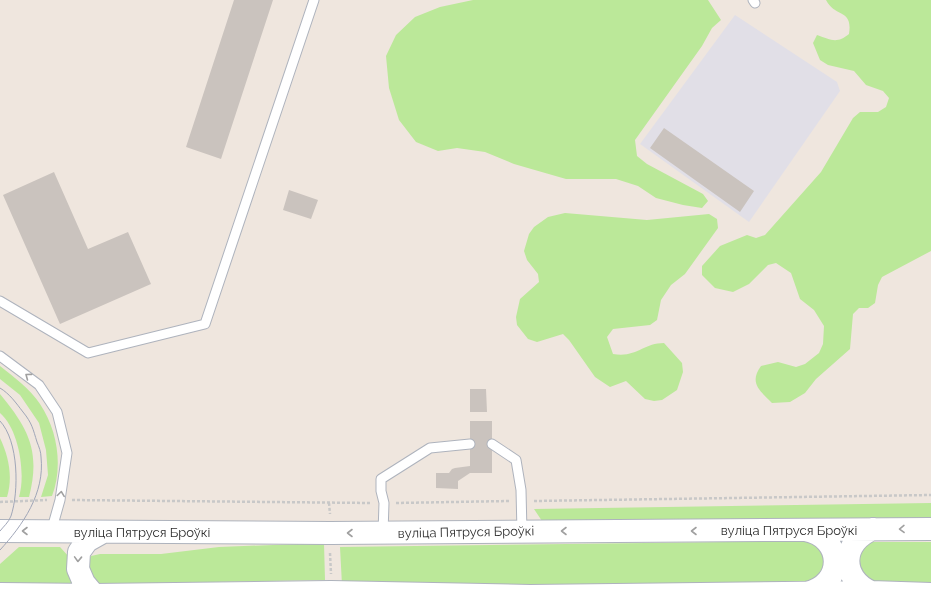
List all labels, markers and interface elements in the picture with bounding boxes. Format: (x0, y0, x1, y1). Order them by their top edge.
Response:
one-way arrow (25, 374, 32, 381)
one-way arrow (56, 491, 65, 497)
street label: вуліца Пятруся Броўкі (398, 523, 534, 541)
street label: вуліца Пятруся Броўкі (721, 523, 857, 538)
street label: вуліца Пятруся Броўкі (74, 525, 210, 540)
one-way arrow (899, 525, 905, 533)
one-way arrow (22, 527, 28, 536)
one-way arrow (561, 527, 567, 535)
one-way arrow (691, 527, 697, 535)
one-way arrow (347, 529, 353, 537)
one-way arrow (74, 556, 83, 562)

